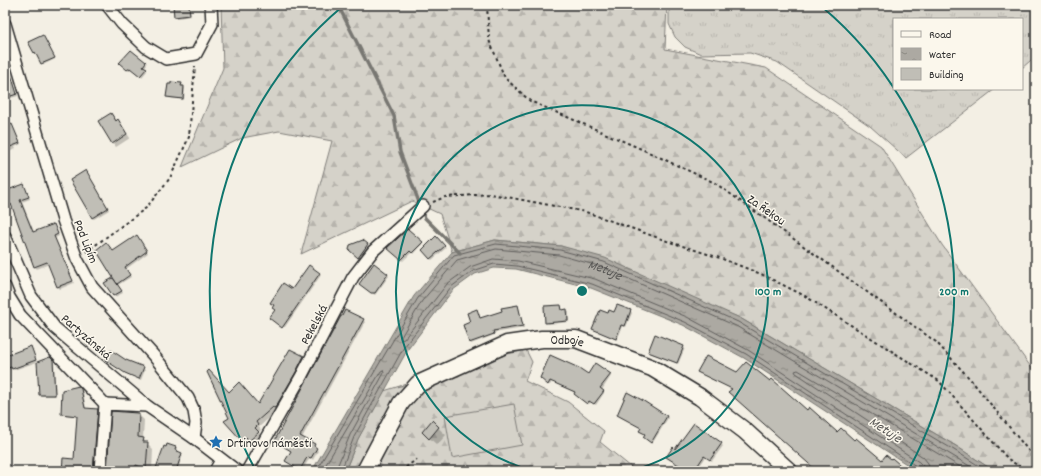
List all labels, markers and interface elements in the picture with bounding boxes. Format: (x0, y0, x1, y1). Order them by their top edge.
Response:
legend (893, 18, 1023, 90)
text: Road (929, 27, 951, 44)
text: Water (929, 47, 956, 64)
text: Building (929, 67, 964, 84)
street label: Za Řekou (742, 191, 789, 231)
street label: Pod Lipím (67, 217, 102, 267)
water label: Metuje (585, 256, 626, 287)
centre of rings (575, 284, 589, 298)
text: 100 m (755, 284, 781, 301)
text: 200 m (939, 284, 969, 301)
street label: Pekelská (297, 301, 334, 349)
street label: Partyzánská (56, 311, 115, 366)
street label: Odboje (551, 332, 587, 353)
water label: Metuje (865, 413, 906, 449)
place icon: Drtinovo náměstí (208, 434, 224, 450)
place label: Drtinovo náměstí (227, 435, 313, 454)

